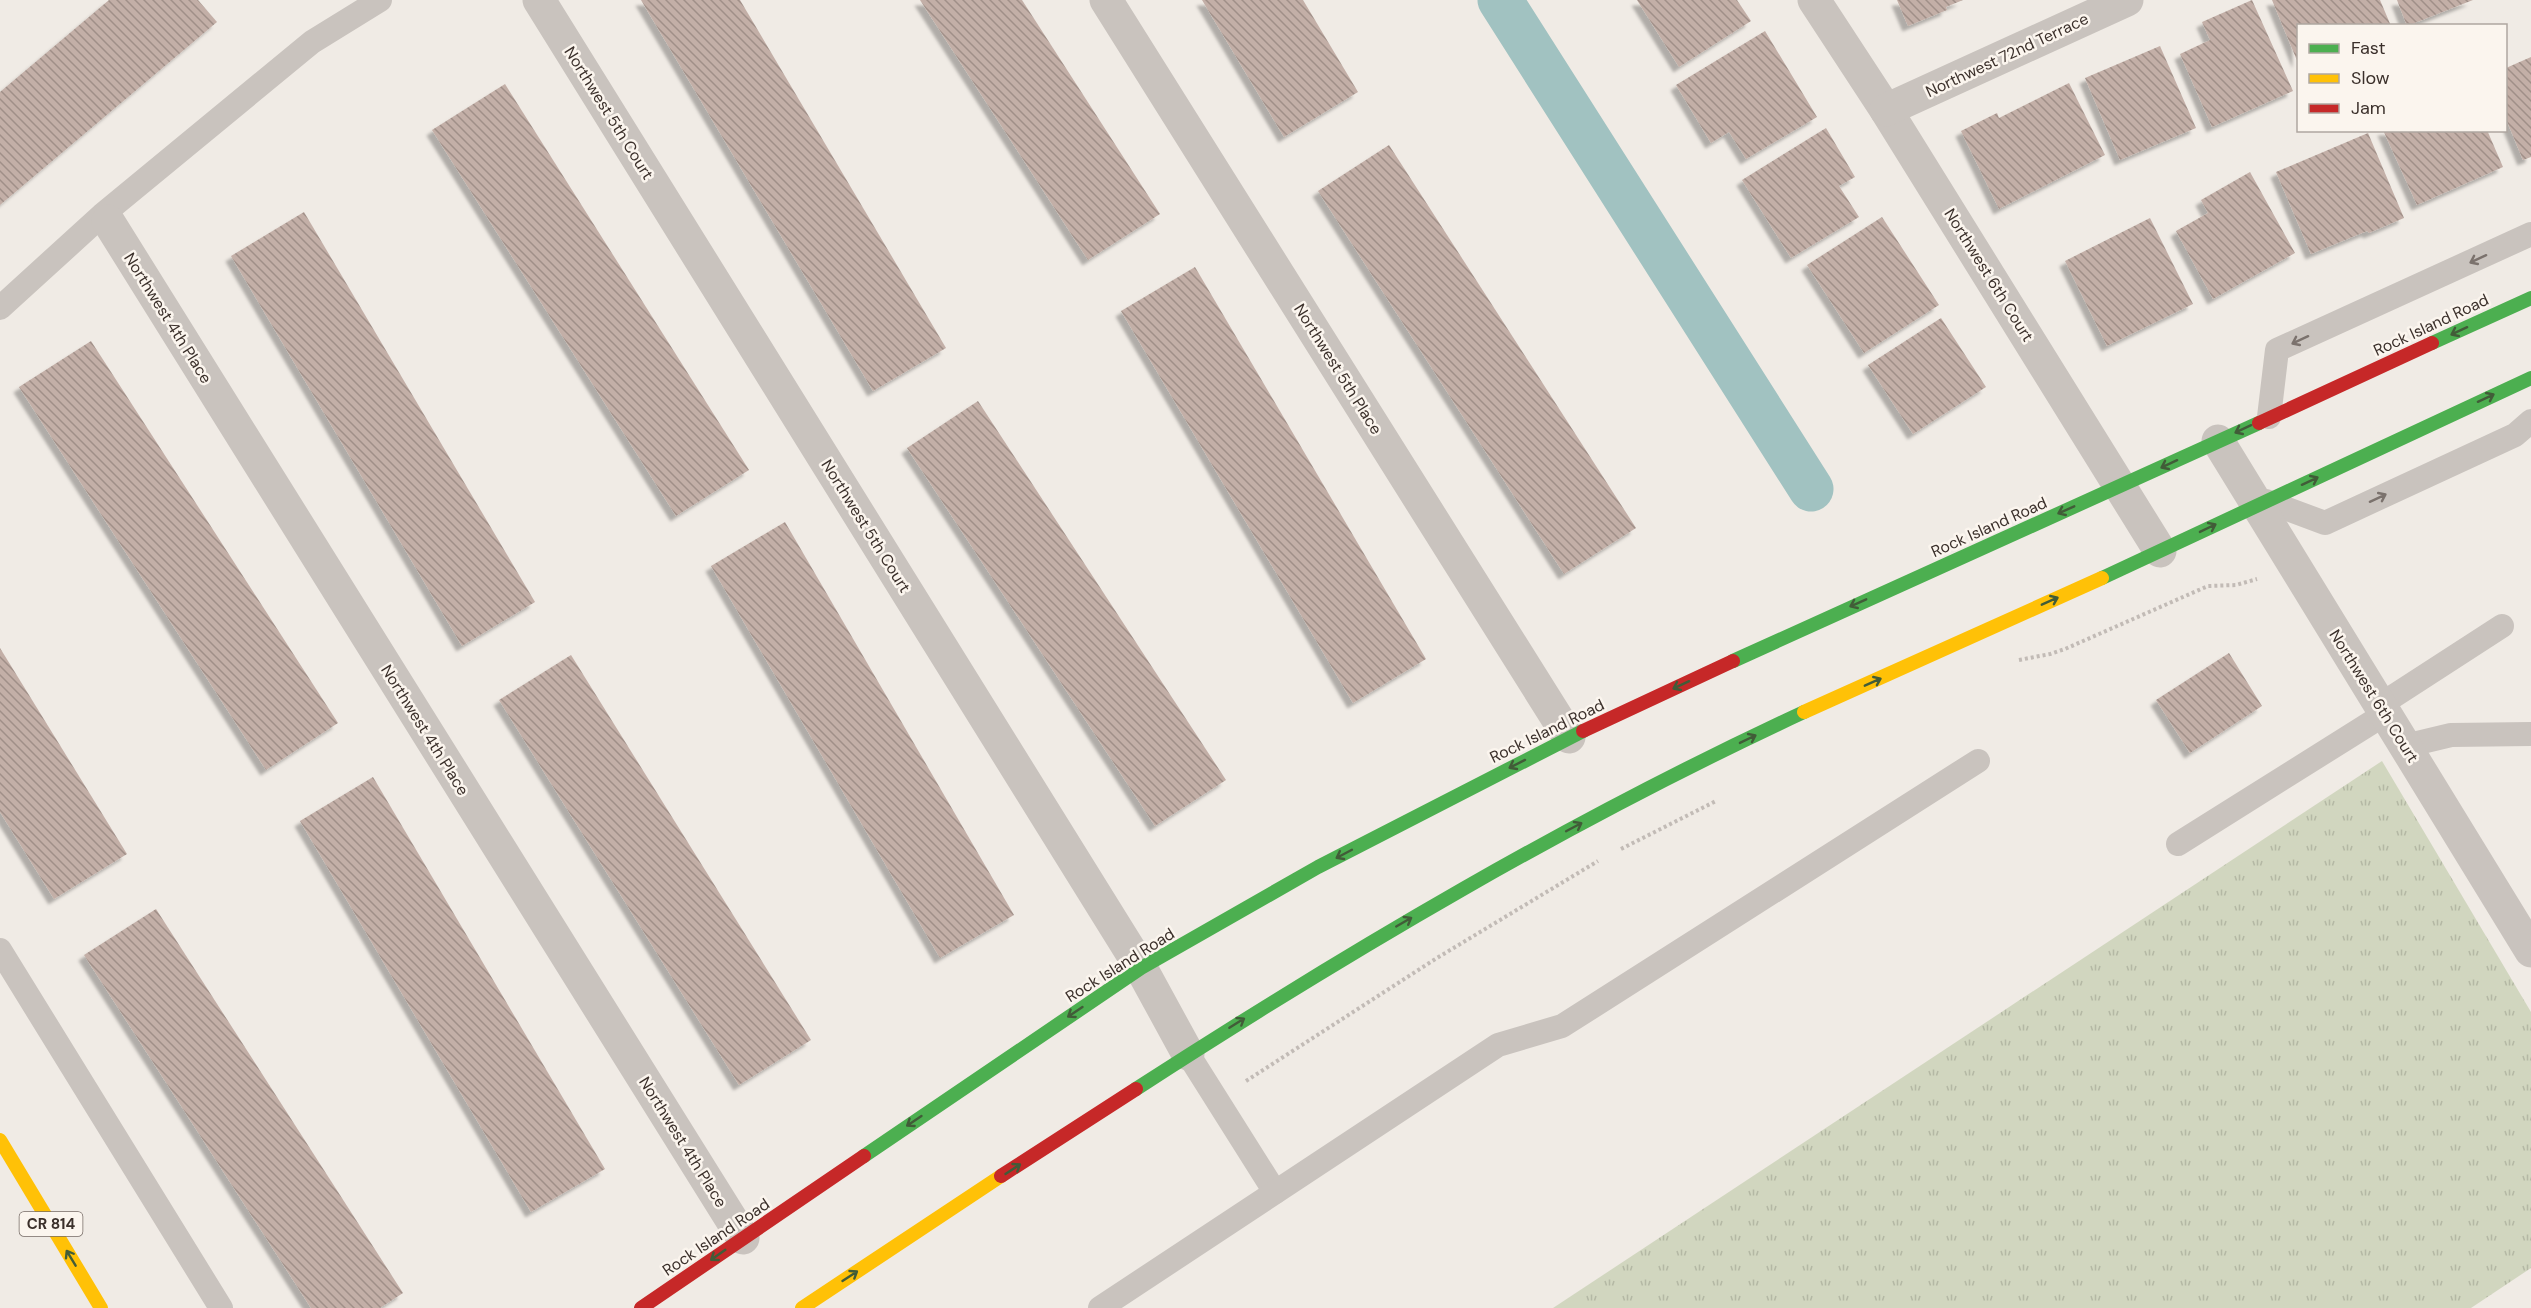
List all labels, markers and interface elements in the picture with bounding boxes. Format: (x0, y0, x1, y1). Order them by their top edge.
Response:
street label: Northwest 72nd Terrace (1922, 8, 2092, 102)
legend (2297, 24, 2507, 132)
text: Fast (2351, 36, 2386, 60)
street label: Northwest 5th Court (560, 43, 658, 183)
text: Slow (2351, 66, 2390, 90)
text: Jam (2351, 96, 2386, 120)
street label: Northwest 6th Court (1939, 204, 2039, 346)
street label: Northwest 4th Place (119, 249, 217, 387)
one-way arrow (2469, 253, 2487, 265)
street label: Rock Island Road (2370, 289, 2492, 361)
street label: Northwest 5th Place (1289, 300, 1387, 438)
one-way arrow (2450, 325, 2468, 337)
one-way arrow (2292, 334, 2310, 346)
one-way arrow (2477, 392, 2495, 404)
one-way arrow (2235, 424, 2253, 436)
street label: Northwest 5th Court (817, 456, 915, 596)
one-way arrow (2160, 459, 2178, 470)
one-way arrow (2300, 474, 2318, 486)
street label: Rock Island Road (1928, 492, 2050, 562)
one-way arrow (2368, 492, 2386, 504)
one-way arrow (2058, 505, 2076, 517)
one-way arrow (2199, 522, 2217, 534)
one-way arrow (2041, 595, 2059, 606)
one-way arrow (1849, 598, 1867, 610)
street label: Northwest 6th Court (2324, 625, 2424, 767)
street label: Northwest 4th Place (376, 661, 474, 799)
one-way arrow (1863, 675, 1881, 687)
one-way arrow (1672, 680, 1690, 692)
street label: Rock Island Road (1486, 694, 1608, 768)
one-way arrow (1739, 733, 1757, 745)
one-way arrow (1508, 758, 1526, 770)
one-way arrow (1565, 821, 1583, 832)
one-way arrow (1336, 848, 1353, 860)
one-way arrow (1395, 916, 1412, 928)
street label: Rock Island Road (1062, 923, 1178, 1007)
one-way arrow (1067, 1006, 1084, 1018)
one-way arrow (1228, 1017, 1245, 1029)
street label: Northwest 4th Place (634, 1073, 732, 1211)
one-way arrow (906, 1115, 922, 1127)
one-way arrow (1005, 1163, 1021, 1175)
street label: Rock Island Road (658, 1193, 774, 1281)
road number: CR 814 (20, 1212, 82, 1236)
one-way arrow (710, 1249, 727, 1261)
one-way arrow (64, 1250, 76, 1267)
one-way arrow (842, 1270, 858, 1282)

